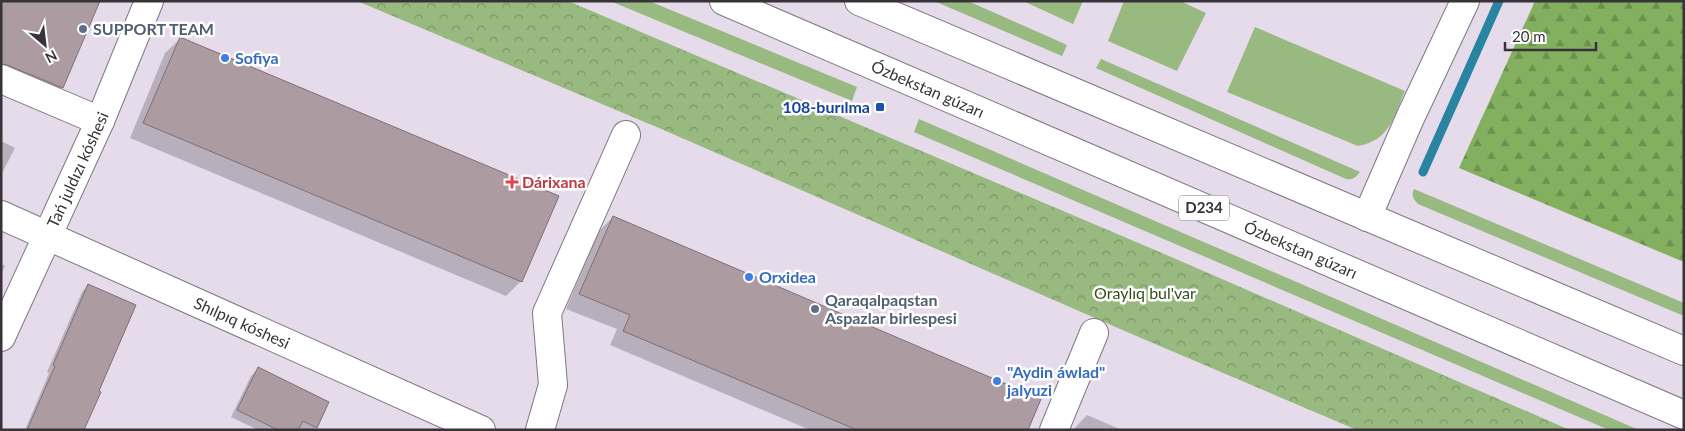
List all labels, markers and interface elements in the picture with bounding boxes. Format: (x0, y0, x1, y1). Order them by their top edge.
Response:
place label: SUPPORT TEAM (93, 19, 214, 38)
north arrow (20, 20, 70, 70)
scale bar (1505, 20, 1596, 52)
marker: SUPPORT TEAM (77, 23, 89, 35)
text: 20 m (1512, 27, 1546, 45)
text: N (43, 47, 60, 67)
place label: Sofiya (235, 48, 279, 67)
marker: Sofiya (219, 52, 231, 64)
street label: Ózbekstan gúzarı (869, 56, 987, 121)
place label: 108-burılma (783, 97, 870, 116)
marker: 108-burılma (874, 101, 886, 113)
street label: Tań juldızı kóshesi (43, 109, 112, 230)
place label: Dárixana (522, 172, 586, 191)
marker: Dárixana (506, 176, 518, 188)
road number: D234 (1179, 196, 1229, 220)
street label: Ózbekstan gúzarı (1241, 216, 1360, 282)
place label: Orxidea (759, 267, 816, 286)
marker: Orxidea (743, 271, 755, 283)
park label: Oraylıq bul'var (1094, 283, 1196, 302)
place label: Qaraqalpaqstan Aspazlar birlespesi (824, 290, 957, 327)
street label: Shılpıq kóshesi (191, 293, 293, 352)
marker: Qaraqalpaqstan Aspazlar birlespesi (809, 303, 821, 315)
place label: "Aydin áwlad" jalyuzi (1006, 362, 1105, 399)
marker: "Aydin áwlad" jalyuzi (991, 375, 1003, 387)

